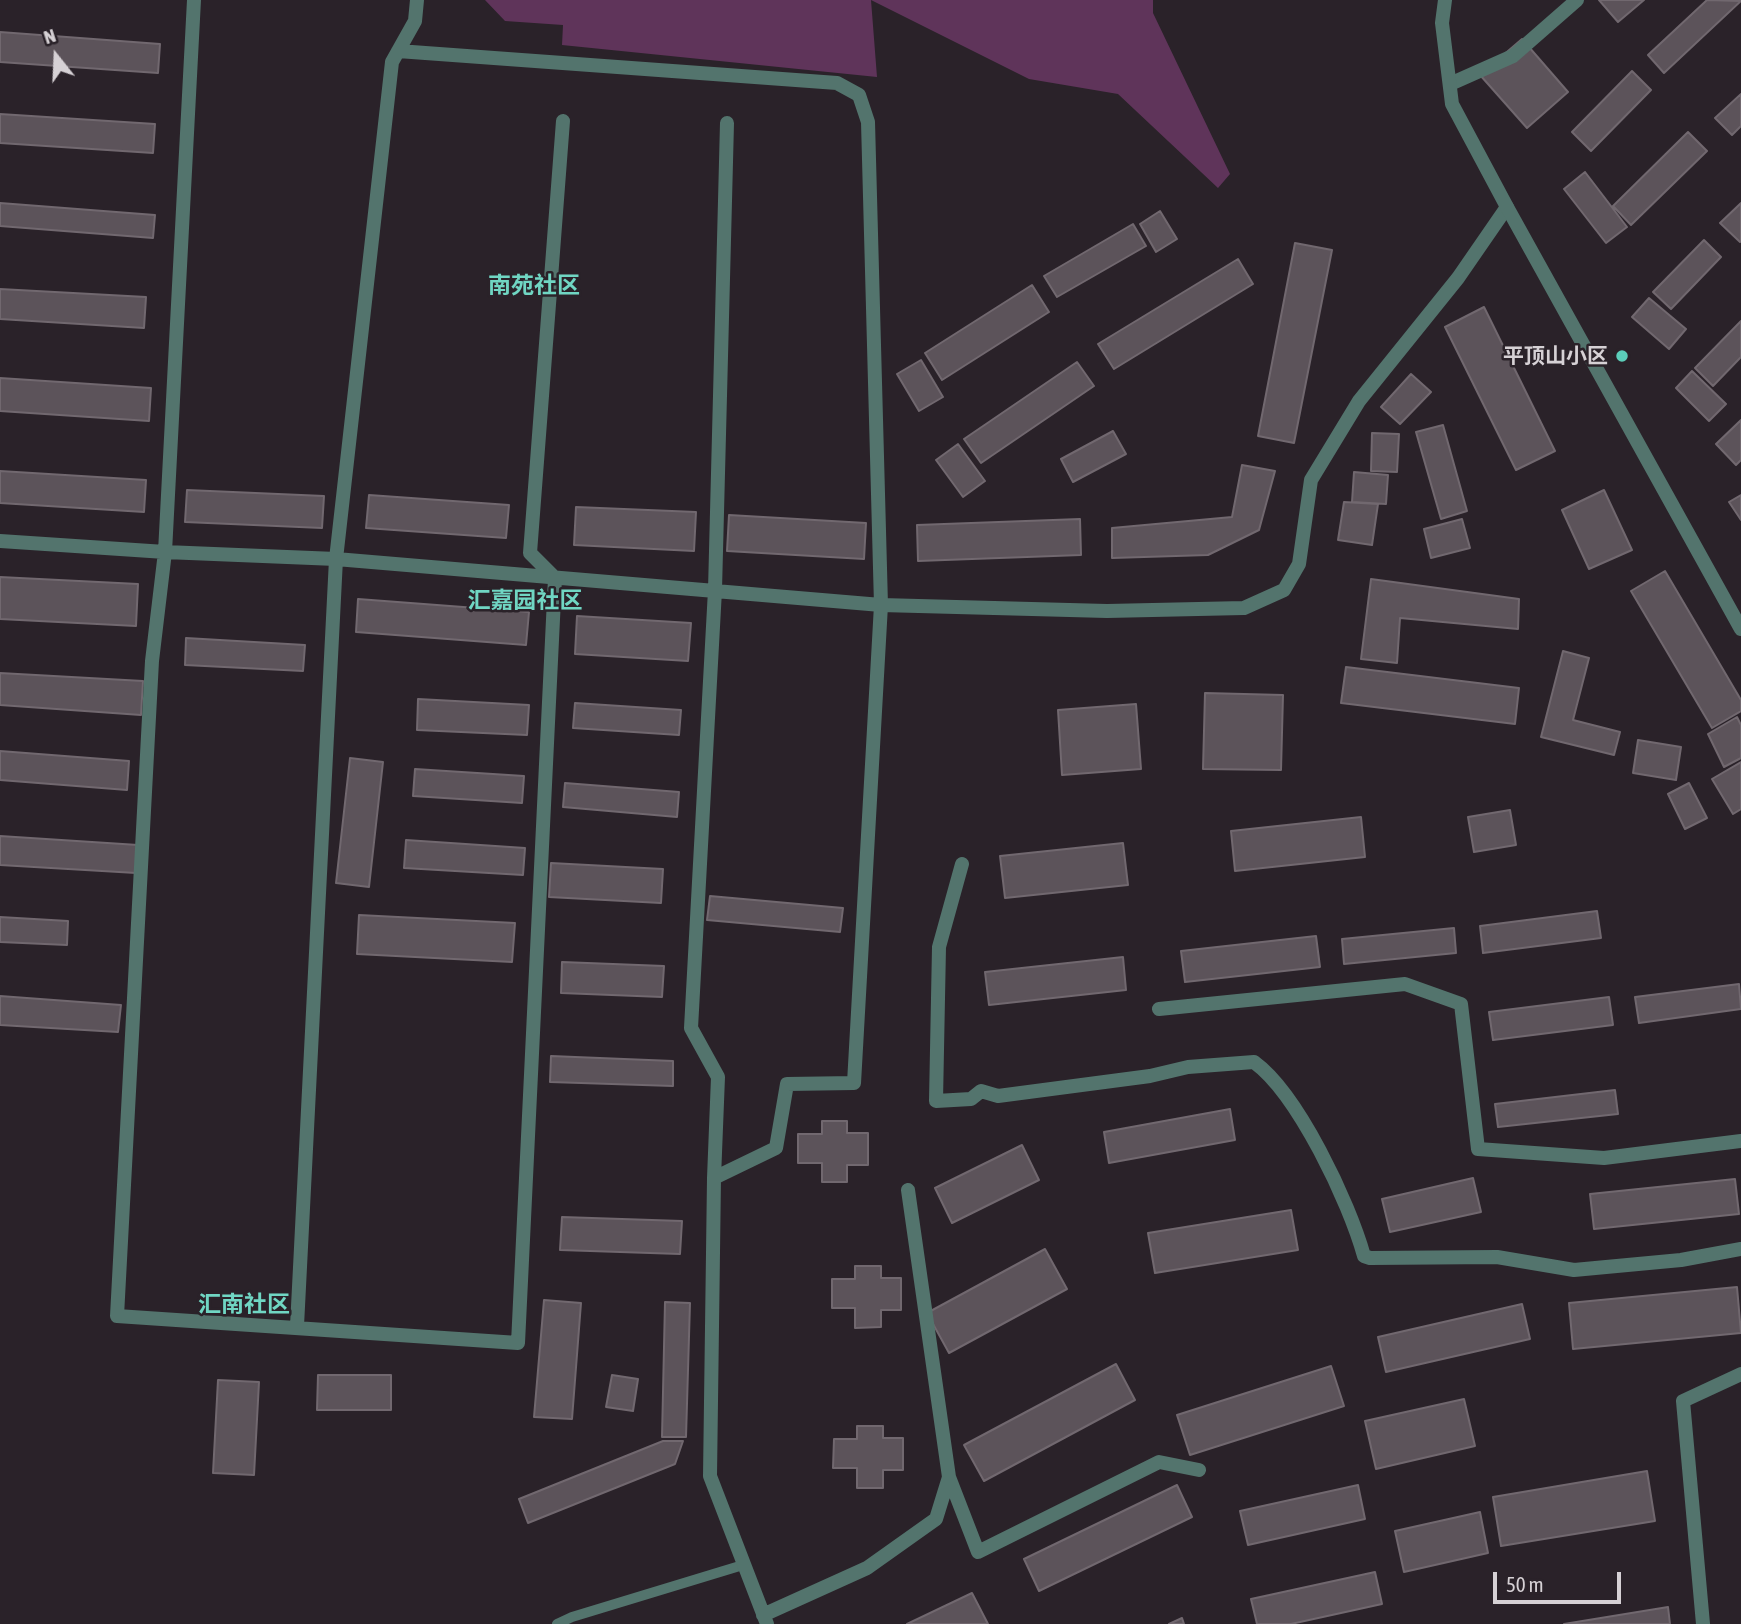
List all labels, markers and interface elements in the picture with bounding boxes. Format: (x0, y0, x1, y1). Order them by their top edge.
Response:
north arrow (21, 21, 91, 91)
text: N (41, 24, 58, 48)
district label: 南苑社区 (488, 272, 580, 300)
place label: 平顶山小区 (1503, 343, 1608, 369)
marker: 平顶山小区 (1614, 348, 1630, 364)
district label: 汇嘉园社区 (468, 587, 582, 615)
district label: 汇南社区 (198, 1291, 290, 1319)
scale bar (1496, 1558, 1624, 1602)
text: 50 m (1506, 1572, 1544, 1596)

